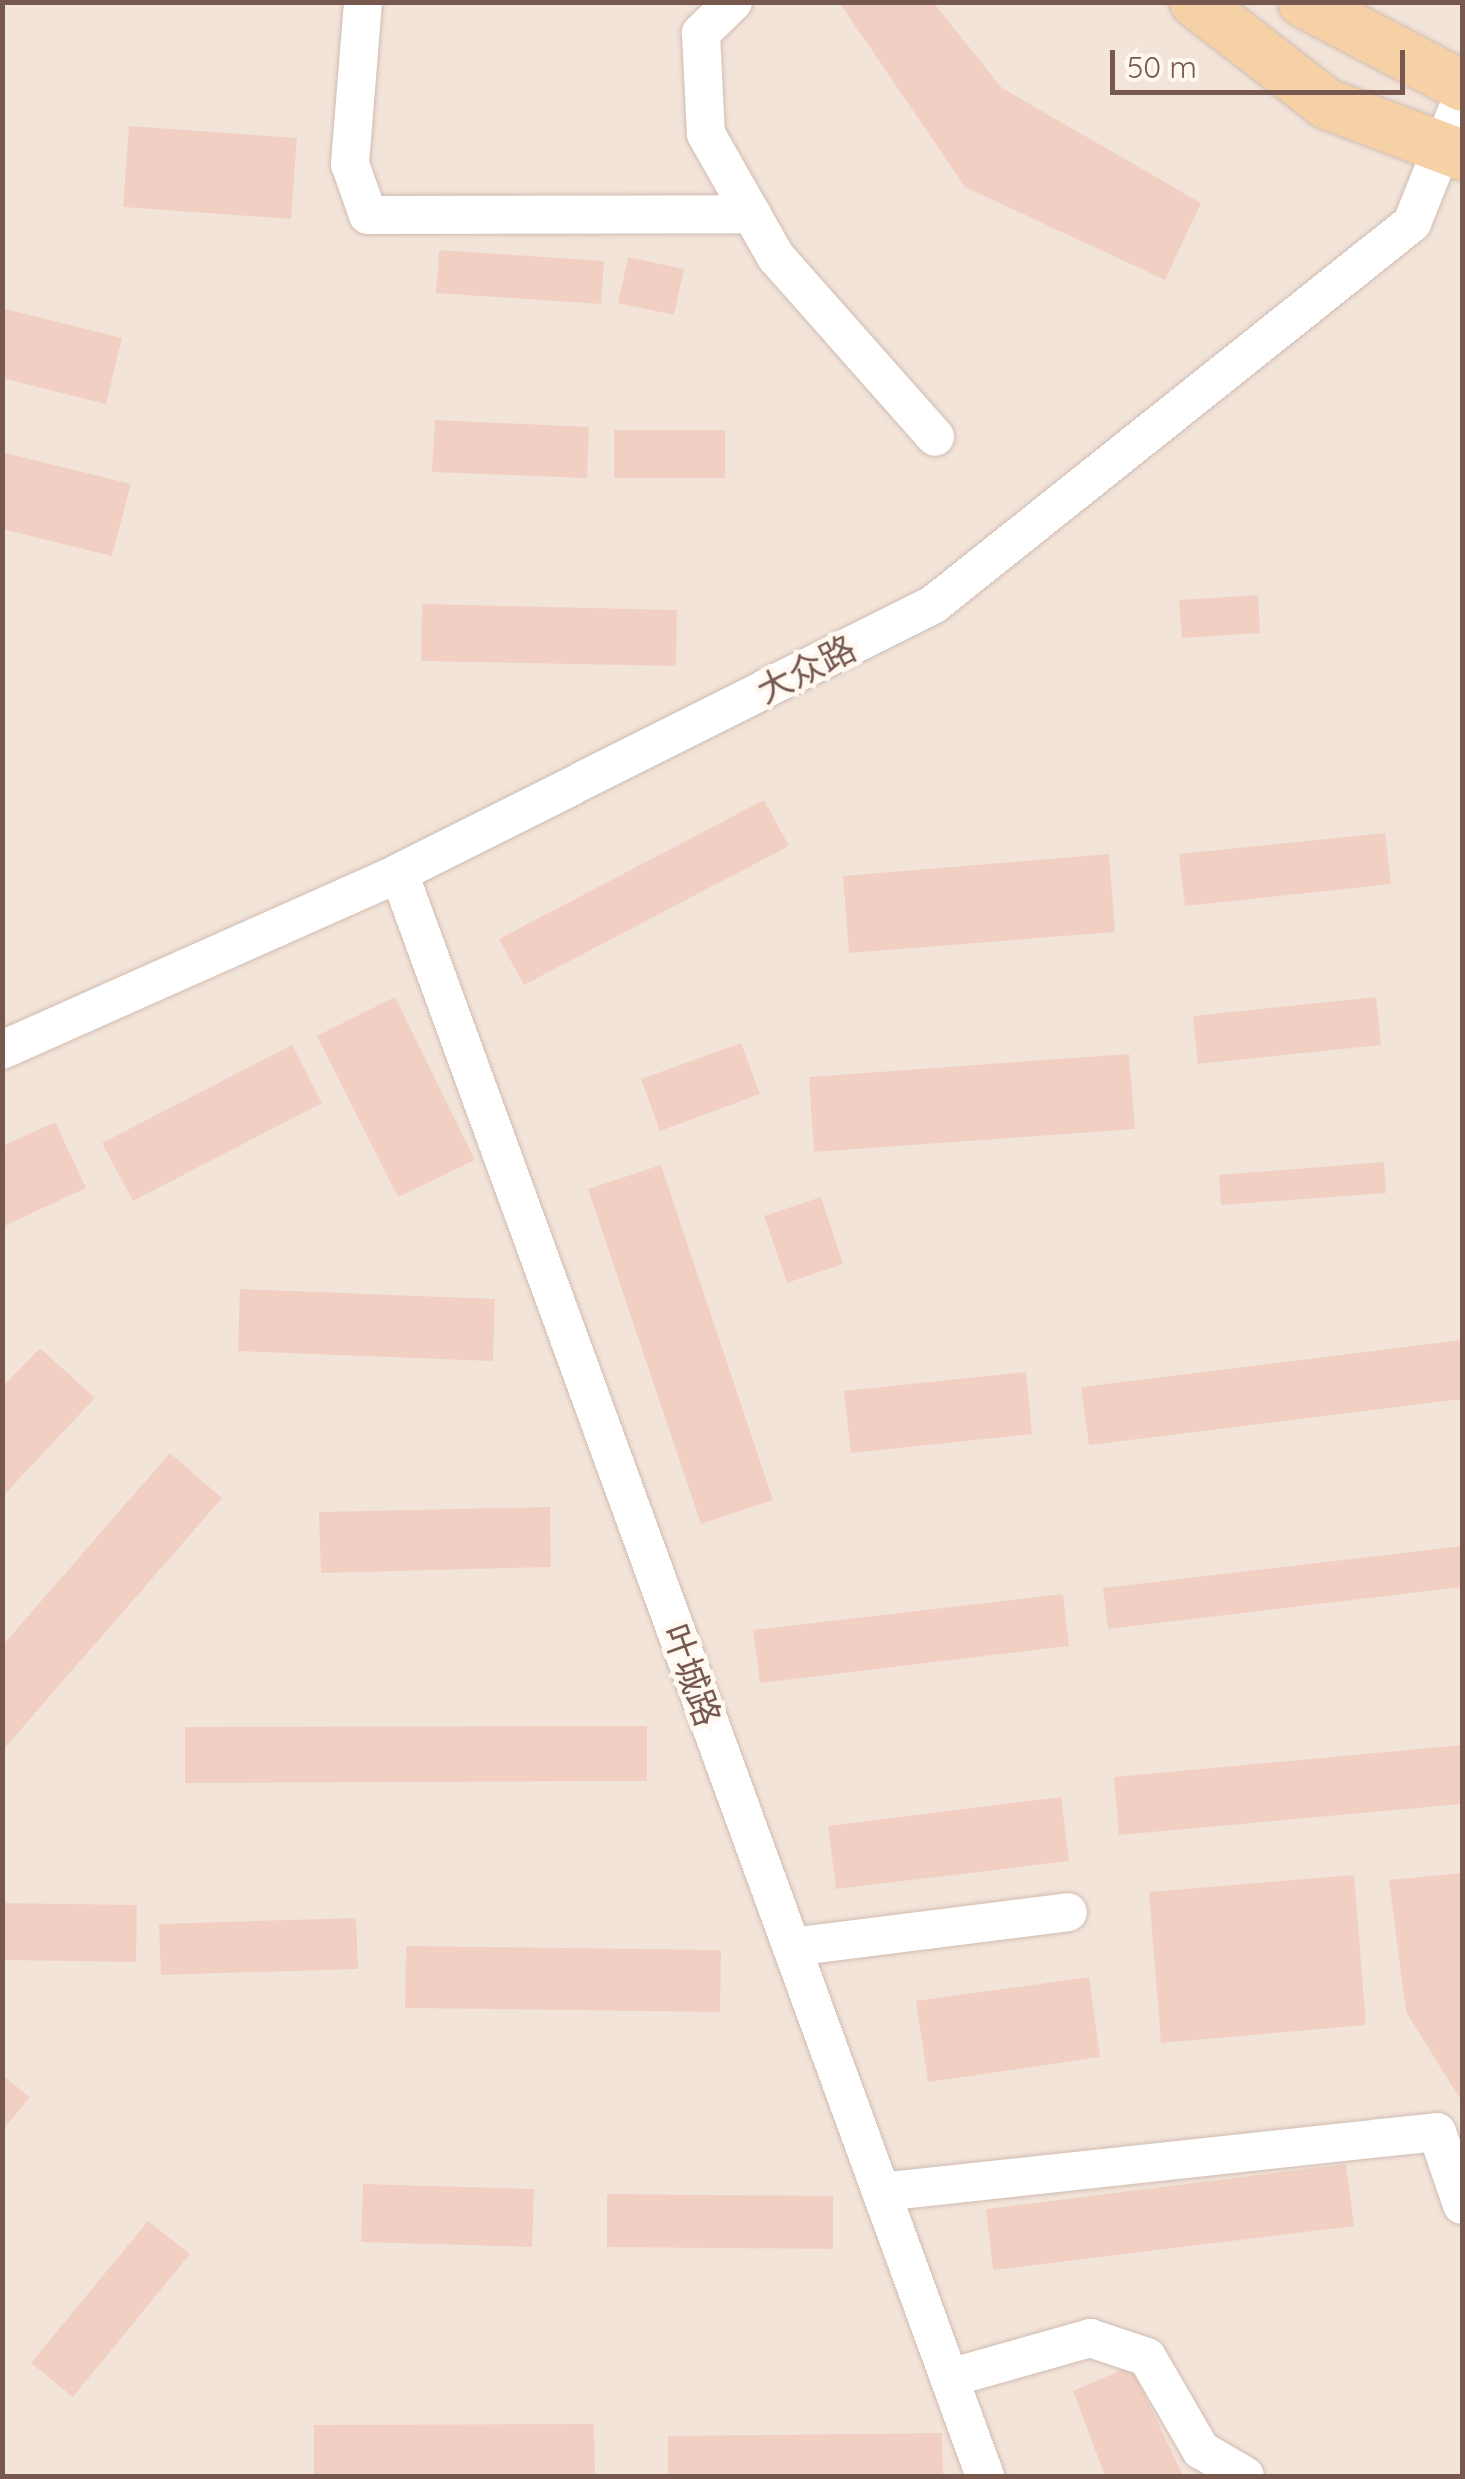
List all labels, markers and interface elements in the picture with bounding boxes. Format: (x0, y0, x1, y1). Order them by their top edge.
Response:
scale bar (1115, 30, 1410, 92)
text: 50 m (1127, 48, 1197, 86)
street label: 大众路 (750, 626, 862, 712)
street label: 叶城路 (654, 1618, 730, 1732)

